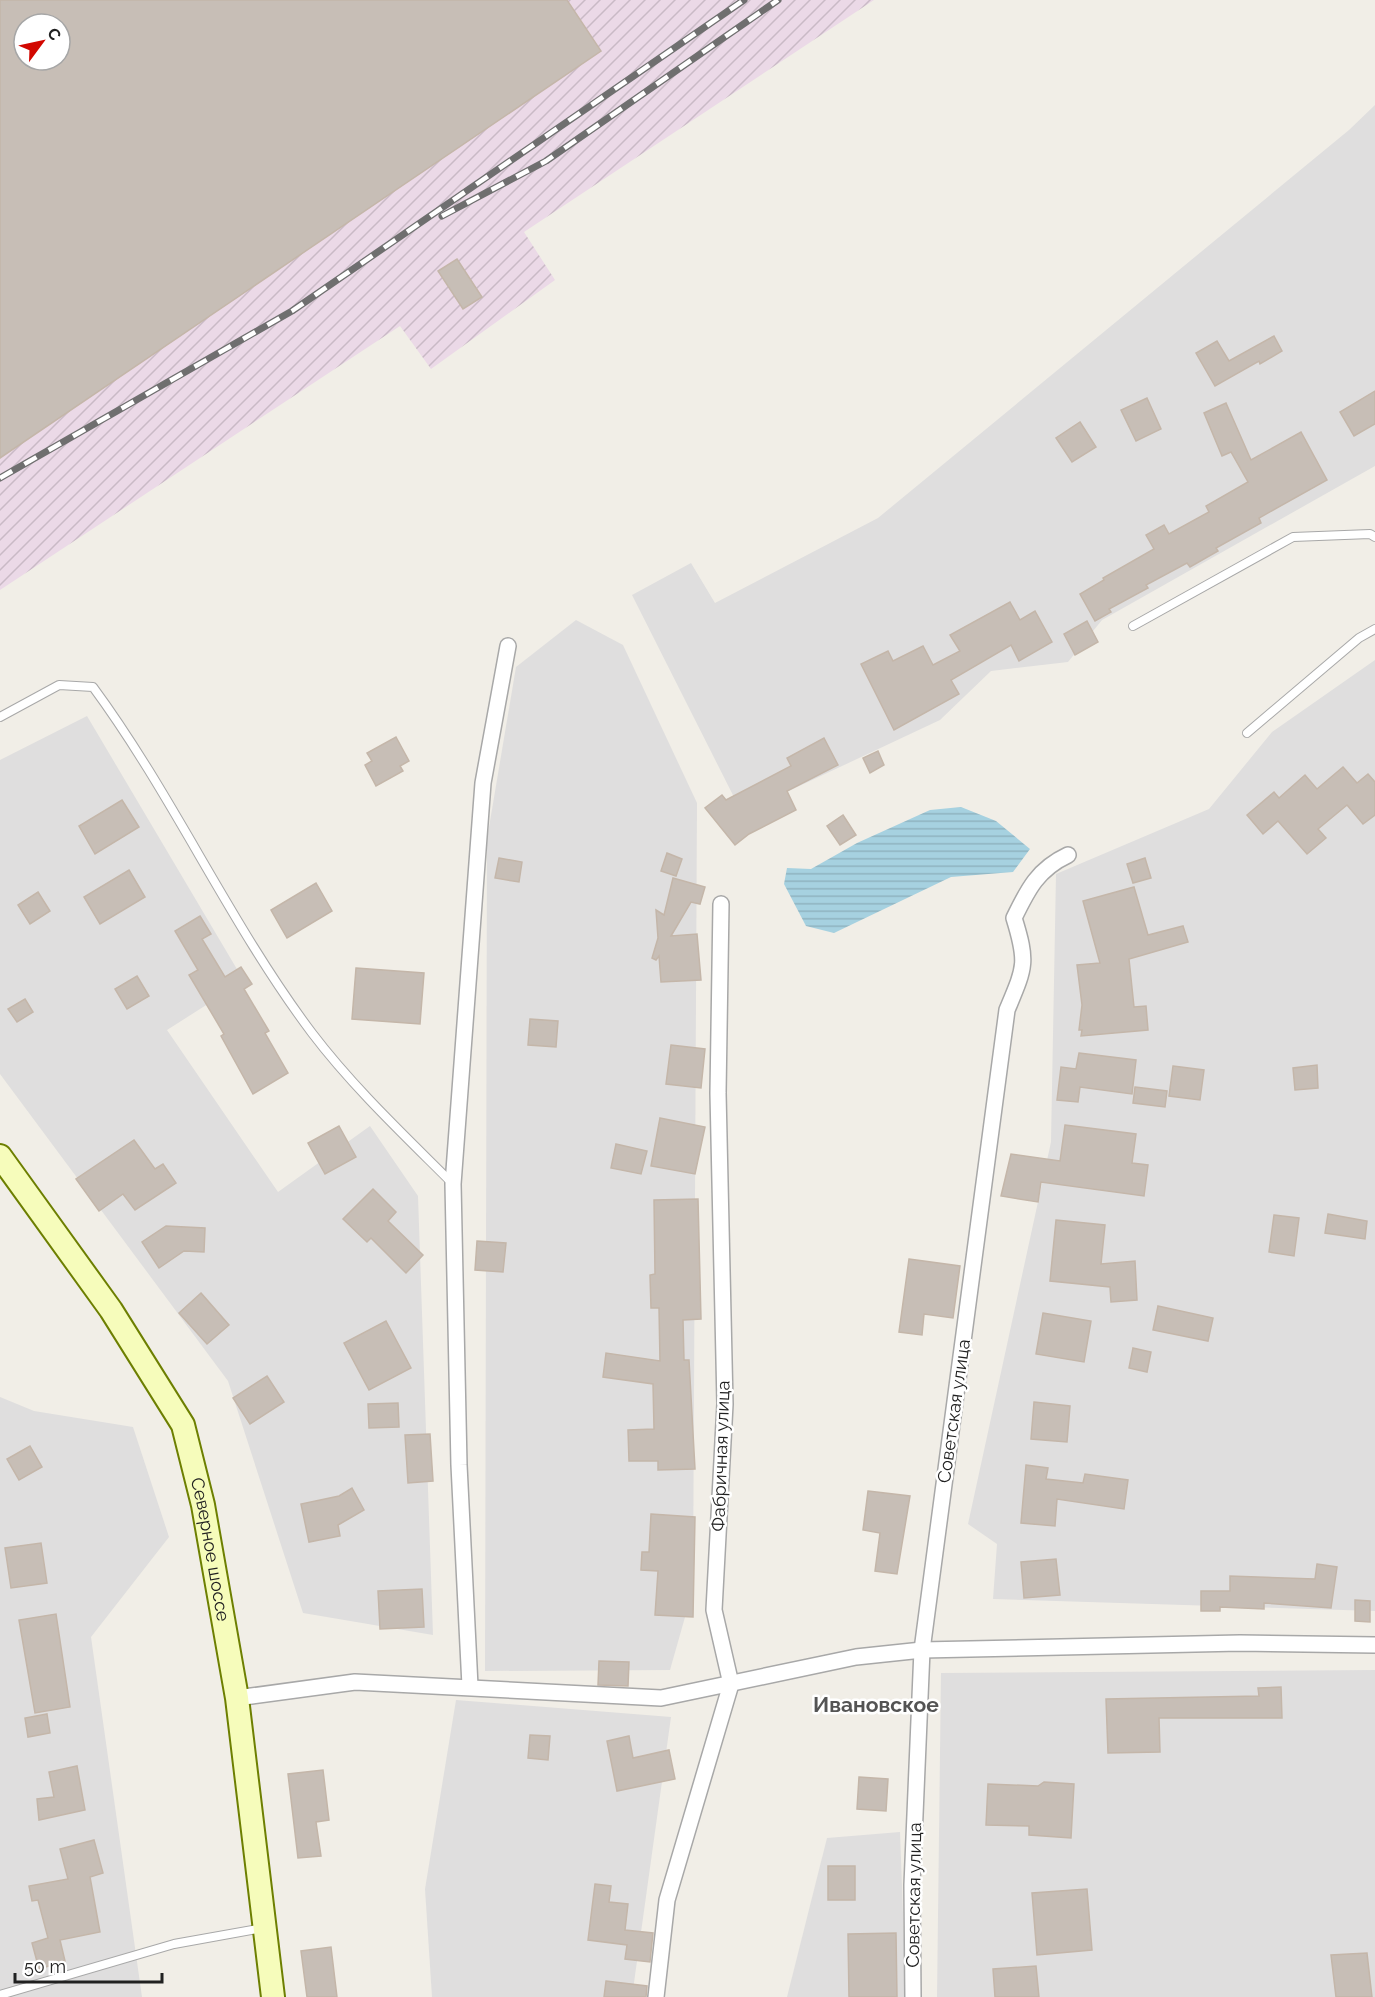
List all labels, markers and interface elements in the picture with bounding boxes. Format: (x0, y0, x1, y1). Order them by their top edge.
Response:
north arrow (12, 12, 72, 72)
text: С (43, 24, 65, 44)
street label: Советская улица (933, 1338, 974, 1484)
street label: Фабричная улица (707, 1380, 734, 1532)
street label: Северное шоссе (187, 1475, 234, 1623)
district label: Ивановское (813, 1692, 939, 1717)
street label: Советская улица (902, 1822, 925, 1968)
scale bar (15, 1946, 162, 1984)
text: 50 m (24, 1956, 66, 1977)

